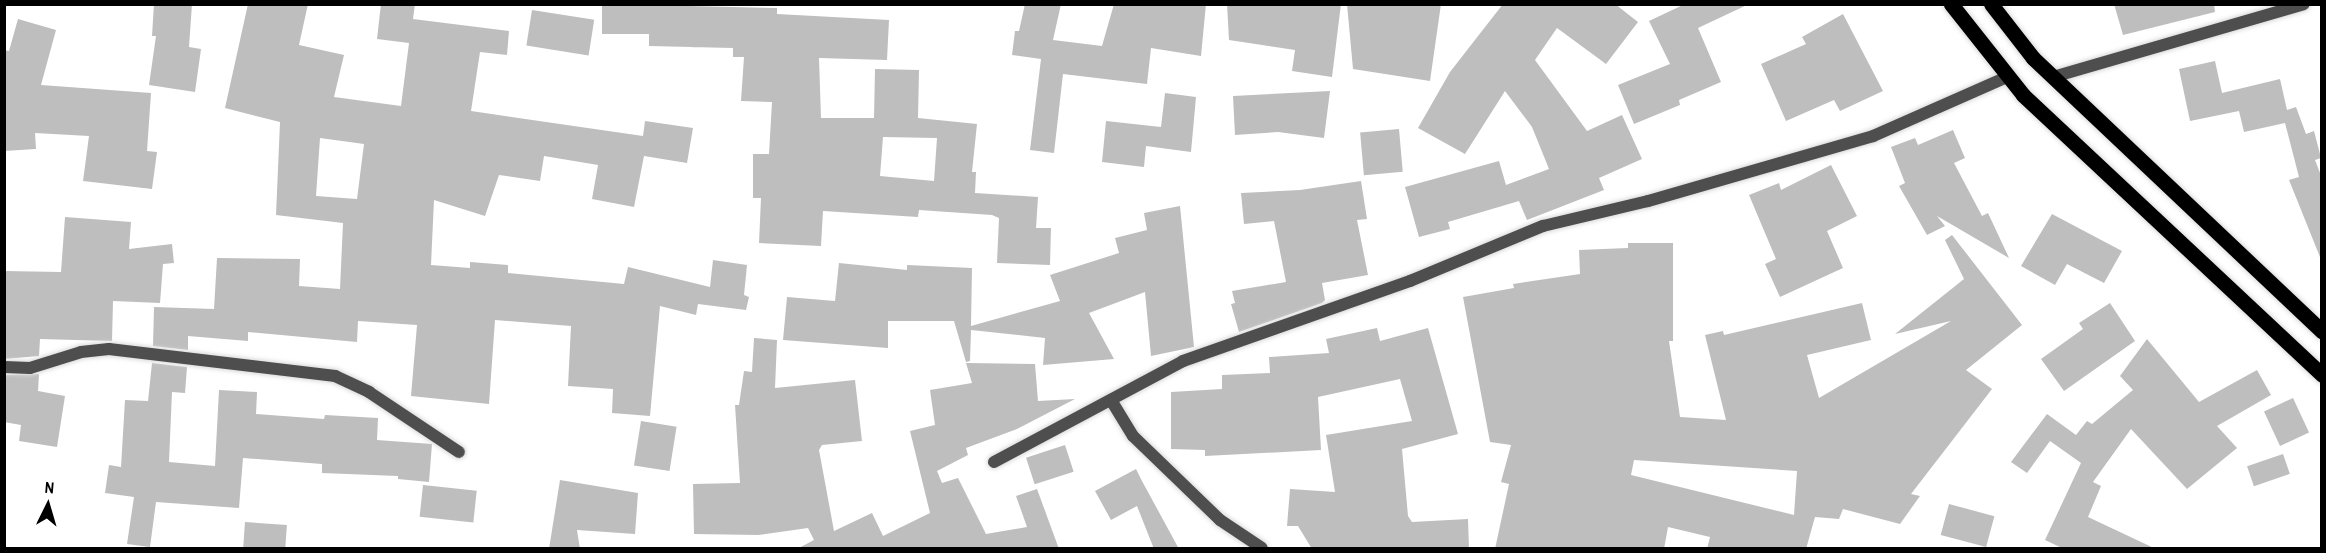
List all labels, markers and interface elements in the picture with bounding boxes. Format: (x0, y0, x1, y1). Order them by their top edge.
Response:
north arrow (18, 475, 78, 535)
text: N (44, 476, 55, 498)

